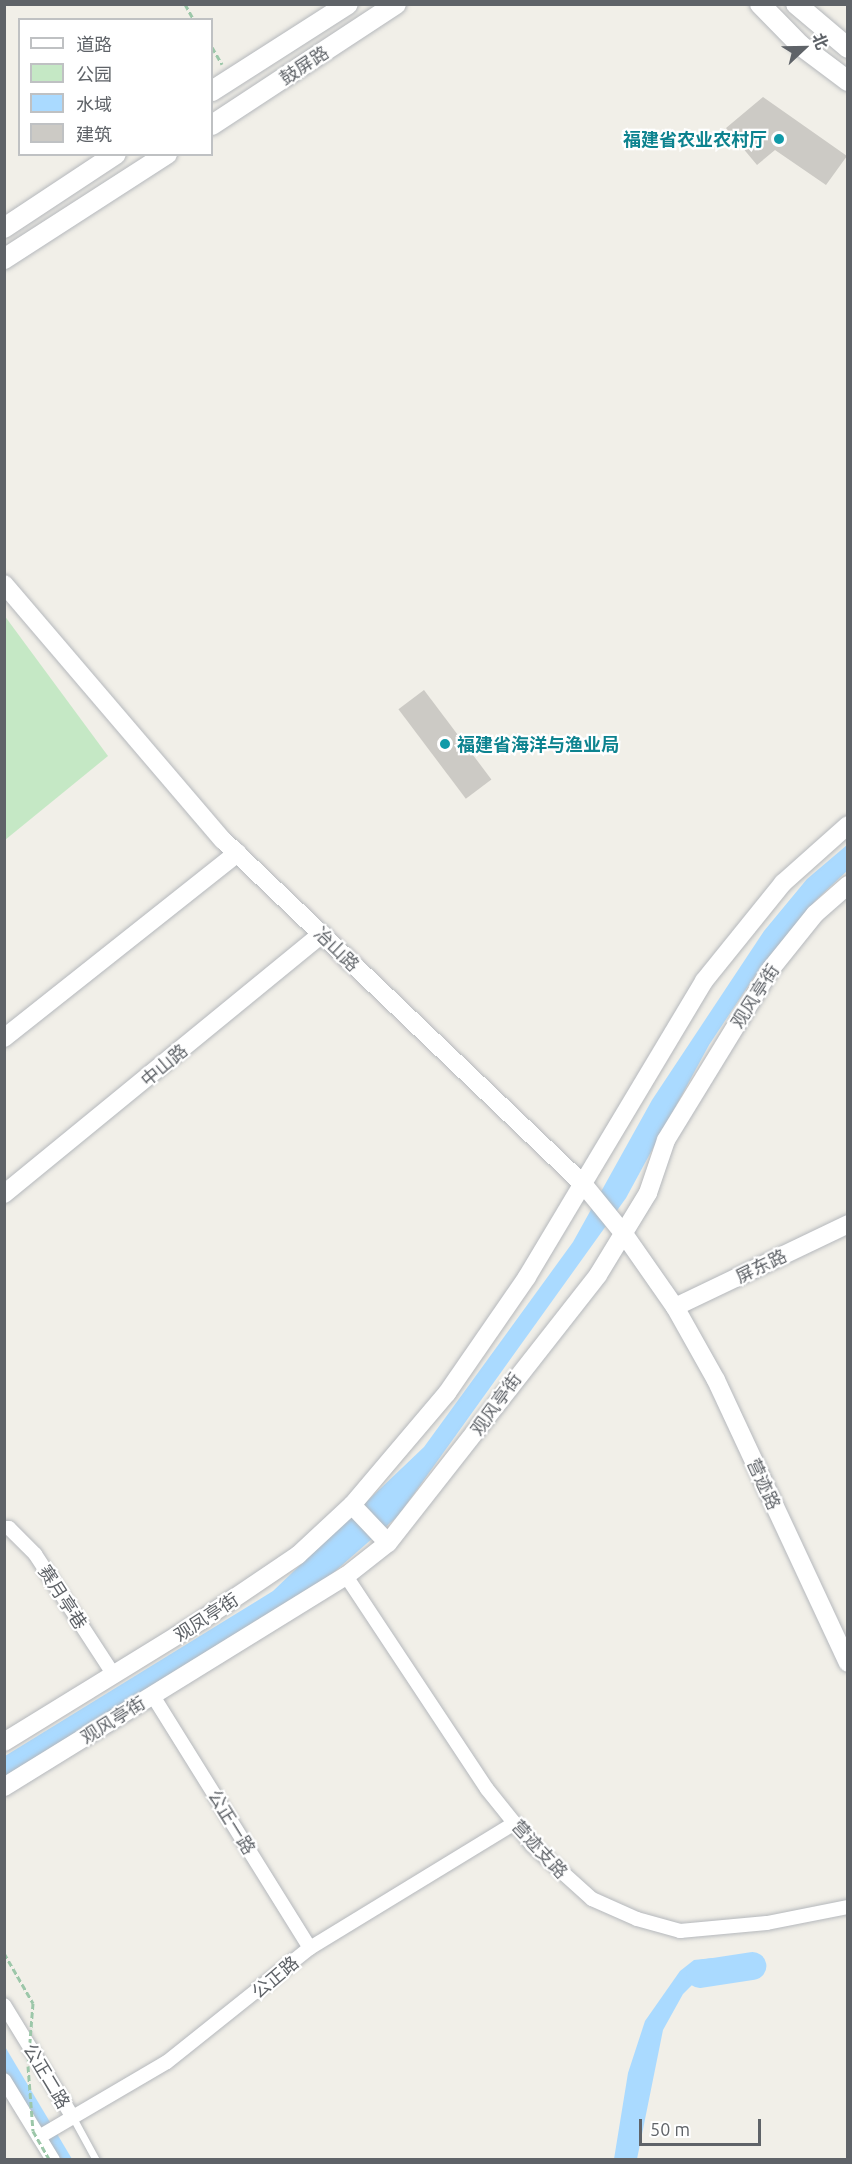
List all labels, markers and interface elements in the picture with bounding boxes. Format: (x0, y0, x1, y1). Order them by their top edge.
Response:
legend (18, 18, 213, 156)
north arrow (774, 18, 834, 78)
text: 北 (809, 30, 832, 52)
text: 道路 (76, 34, 112, 54)
street label: 鼓屏路 (275, 41, 333, 89)
text: 公园 (76, 64, 112, 84)
text: 水域 (76, 94, 112, 114)
text: 建筑 (76, 124, 112, 144)
place label: 福建省农业农村厅 (623, 128, 767, 150)
marker: 福建省农业农村厅 (772, 132, 786, 146)
place label: 福建省海洋与渔业局 (457, 733, 619, 755)
marker: 福建省海洋与渔业局 (438, 737, 452, 751)
street label: 冶山路 (310, 922, 364, 976)
street label: 观风亭街 (726, 960, 784, 1032)
street label: 中山路 (136, 1039, 192, 1091)
street label: 屏东路 (732, 1244, 790, 1288)
street label: 观风亭街 (466, 1369, 526, 1439)
street label: 营迹路 (743, 1455, 785, 1513)
street label: 赛月亭巷 (34, 1561, 92, 1633)
street label: 观凤亭街 (170, 1588, 242, 1646)
street label: 观风亭街 (77, 1692, 149, 1748)
street label: 公正一路 (204, 1786, 260, 1858)
street label: 营迹支路 (508, 1815, 572, 1883)
street label: 公正路 (247, 1951, 303, 2003)
street label: 公正二路 (19, 2040, 75, 2112)
scale bar (642, 2107, 764, 2145)
text: 50 m (650, 2119, 690, 2139)

